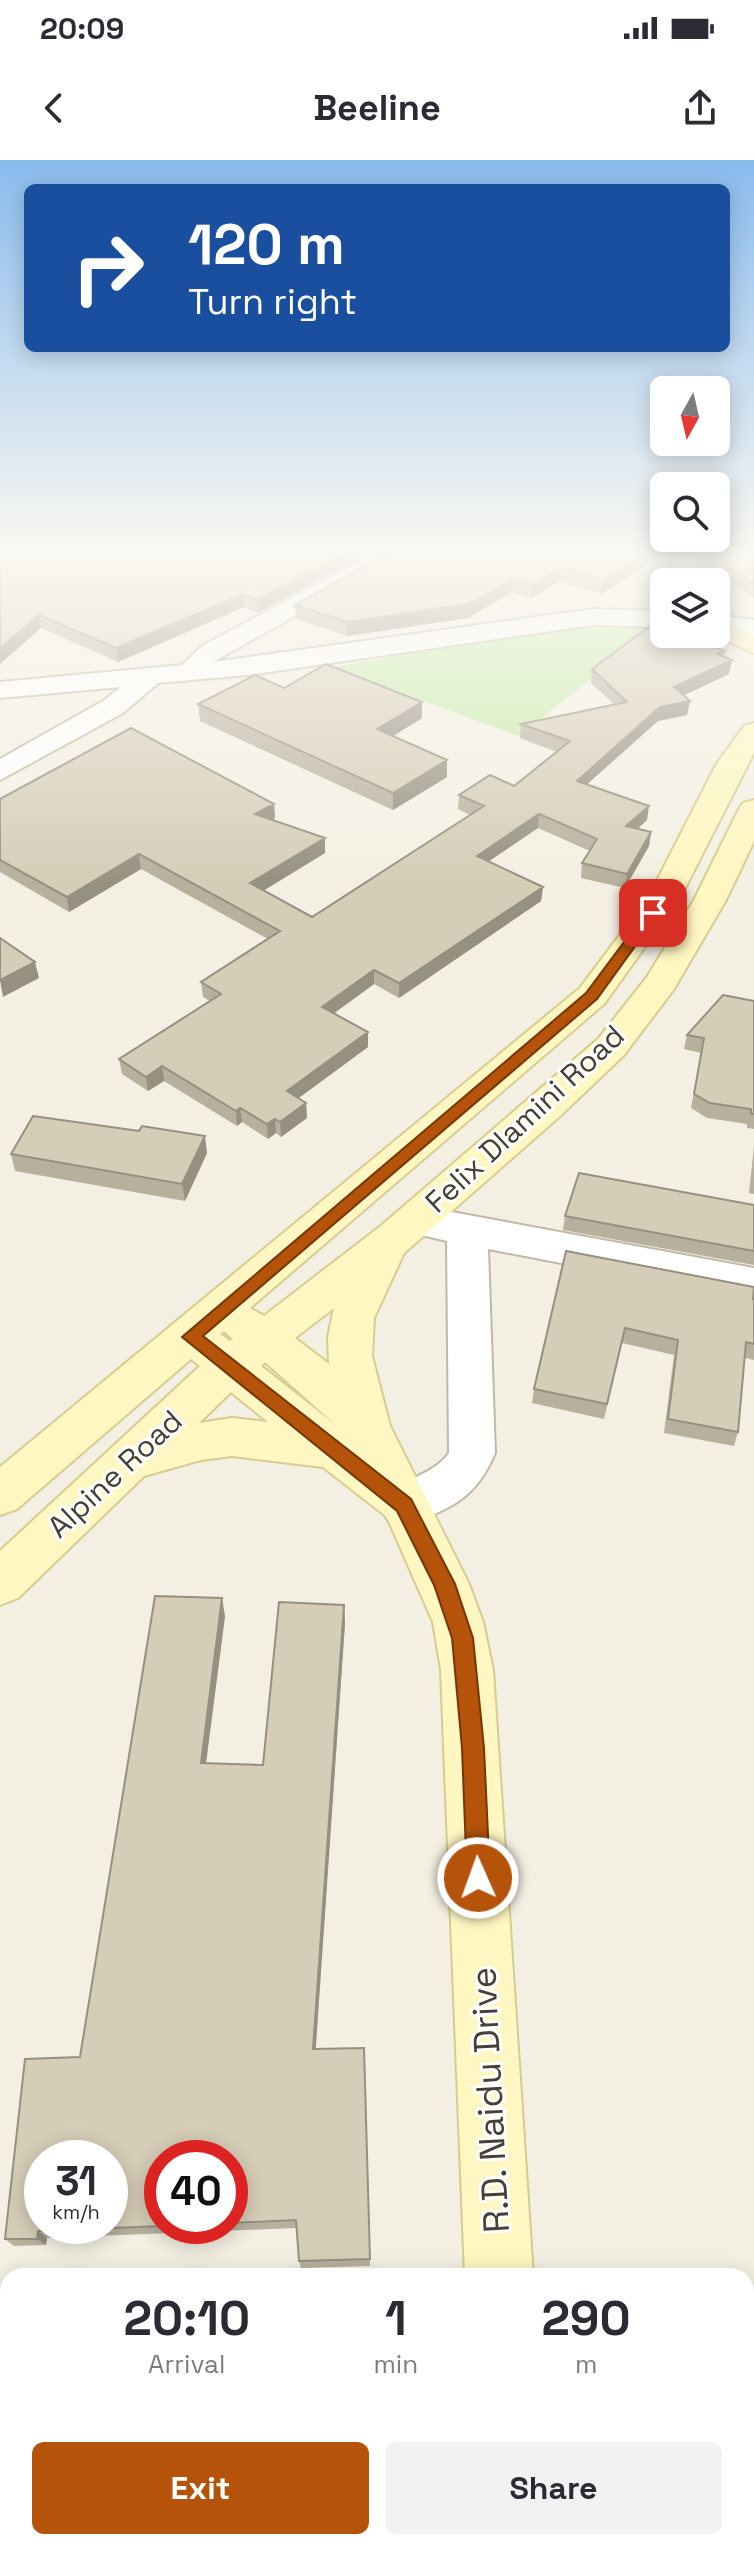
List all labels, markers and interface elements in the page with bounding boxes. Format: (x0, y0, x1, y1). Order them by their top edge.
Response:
text: 20:09 (40, 9, 124, 48)
text: Beeline (313, 85, 441, 131)
icon: back (32, 86, 76, 130)
icon: share (678, 86, 722, 130)
text: 120 m (188, 209, 345, 280)
icon: right (56, 216, 160, 320)
text: Turn right (188, 279, 357, 325)
north arrow (650, 376, 730, 456)
map controls (650, 376, 730, 648)
button: search (650, 472, 730, 552)
button: layers (650, 568, 730, 648)
pin (619, 879, 687, 947)
icon: arrive (631, 891, 675, 935)
street label: Felix Dlamini Road (417, 1016, 633, 1221)
street label: Alpine Road (39, 1401, 190, 1546)
position arrow (436, 1836, 520, 1920)
street label: R.D. Naidu Drive (460, 1966, 520, 2234)
speed limit sign: 40 (144, 2140, 248, 2244)
text: 31 (55, 2156, 97, 2207)
text: km/h (52, 2199, 100, 2225)
text: 20:10 (123, 2288, 250, 2349)
text: 1 (385, 2288, 407, 2349)
text: 290 (542, 2288, 631, 2349)
text: Arrival (148, 2347, 225, 2381)
text: min (373, 2347, 418, 2381)
text: m (575, 2347, 597, 2381)
button: Exit (32, 2442, 369, 2534)
button: Share (385, 2442, 722, 2534)

